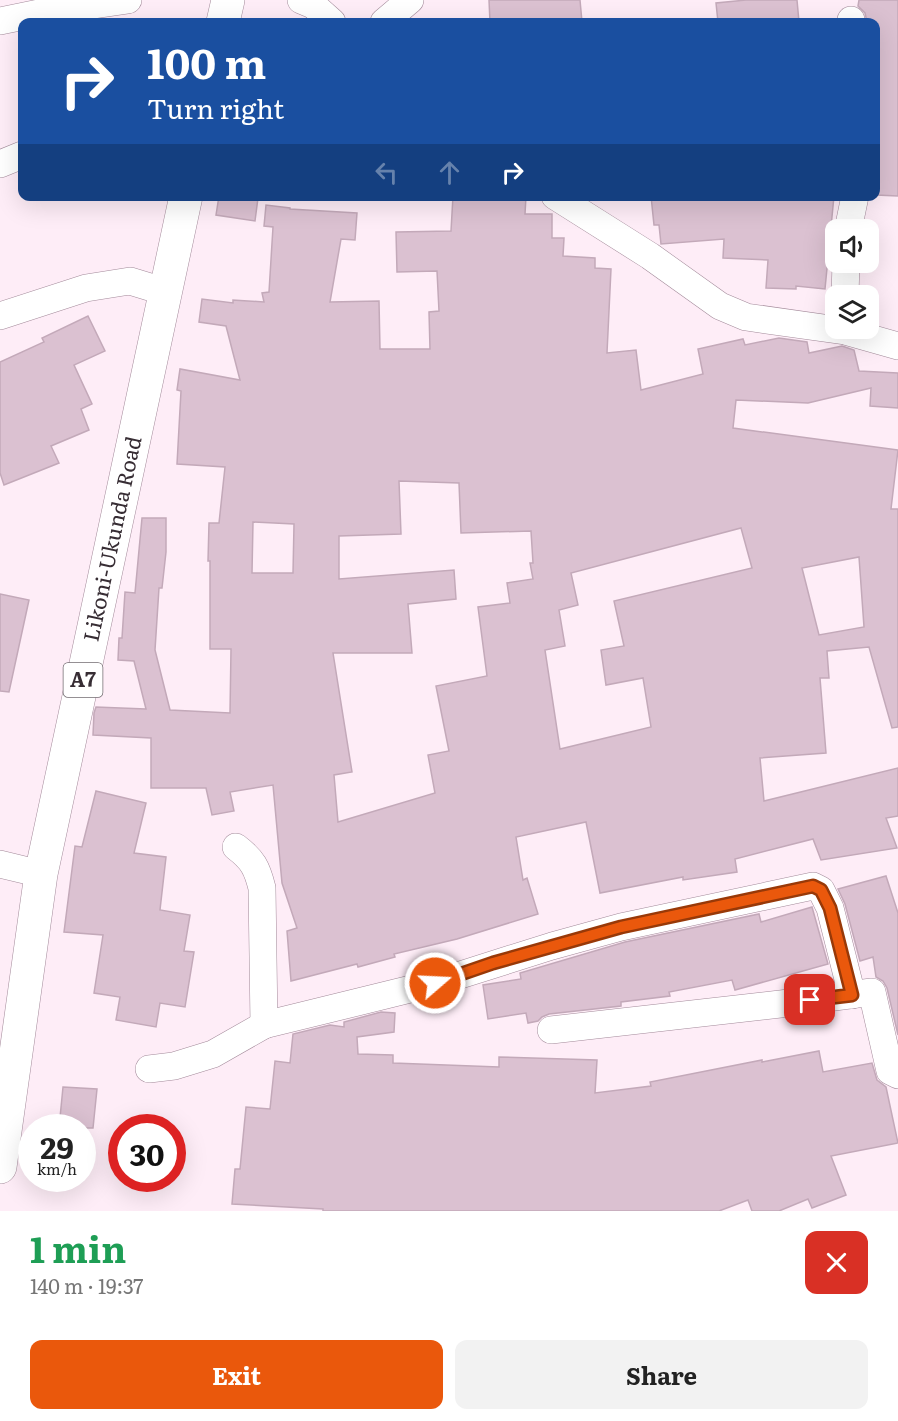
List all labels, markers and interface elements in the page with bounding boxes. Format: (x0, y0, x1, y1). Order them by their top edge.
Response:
text: 100 m (147, 30, 266, 92)
icon: right (48, 42, 126, 120)
text: Turn right (147, 87, 284, 127)
icon: left (370, 156, 403, 189)
icon: ahead (433, 156, 466, 189)
icon: right (496, 156, 529, 189)
map controls (825, 219, 879, 339)
button: sound (825, 219, 879, 273)
button: layers (825, 285, 879, 339)
street label: Likoni-Ukunda Road (74, 433, 148, 644)
road number: A7 (64, 663, 103, 697)
position arrow (403, 951, 467, 1015)
pin (784, 974, 835, 1025)
icon: arrive (793, 983, 826, 1016)
speed limit sign: 30 (108, 1114, 186, 1192)
text: 29 (40, 1124, 74, 1168)
text: km/h (37, 1157, 77, 1180)
text: 1 min (30, 1221, 126, 1274)
button: close (805, 1231, 868, 1294)
text: 140 m · 19:37 (30, 1270, 143, 1300)
button: Exit (30, 1340, 443, 1409)
button: Share (455, 1340, 868, 1409)

